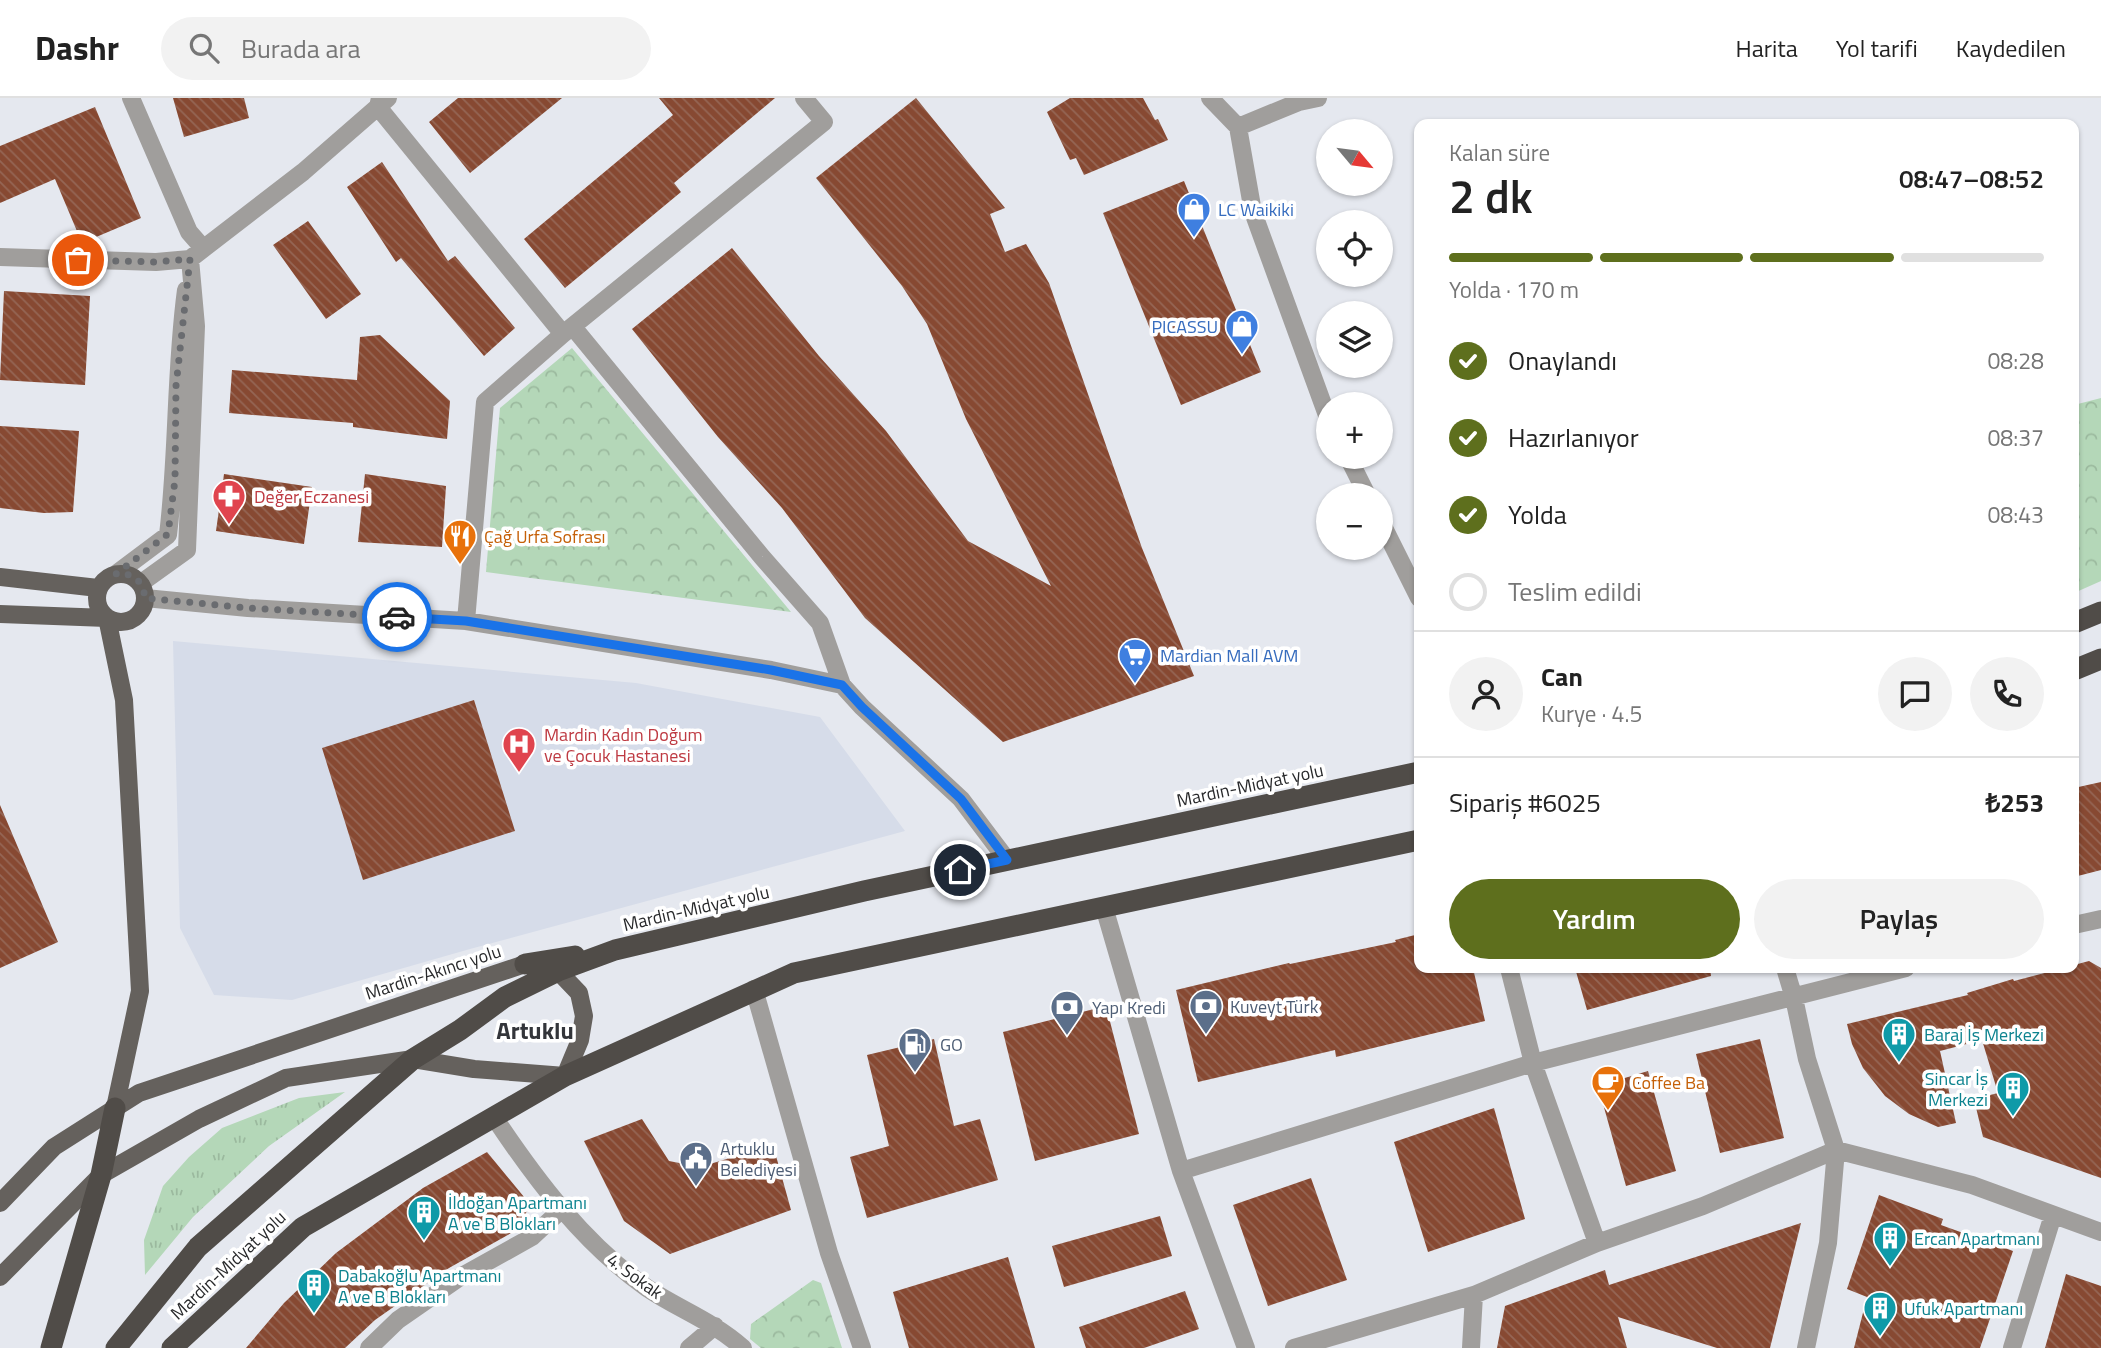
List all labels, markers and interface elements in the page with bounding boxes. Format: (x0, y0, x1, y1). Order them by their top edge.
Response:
search box (161, 17, 651, 80)
text: Dashr (35, 23, 119, 73)
icon: search (185, 29, 223, 67)
text: Burada ara (241, 29, 360, 68)
text: Harita (1736, 30, 1798, 66)
text: Yol tarifi (1836, 30, 1918, 66)
text: Kaydedilen (1956, 30, 2066, 66)
north arrow (1316, 119, 1393, 196)
map controls (1316, 119, 1393, 560)
text: Kalan süre (1449, 135, 1550, 170)
text: 08:47–08:52 (1899, 159, 2044, 198)
text: 2 dk (1449, 161, 1533, 231)
shop icon: LC Waikiki (1175, 190, 1213, 239)
place label: LC Waikiki (1218, 196, 1294, 223)
button: locate (1316, 210, 1393, 287)
pin (48, 230, 108, 290)
icon: bag (59, 241, 97, 279)
text: Yolda · 170 m (1449, 272, 1579, 307)
button: layers (1316, 301, 1393, 378)
shop icon: PICASSU (1223, 307, 1261, 356)
place label: PICASSU (1151, 313, 1218, 340)
text: Onaylandı (1508, 341, 1617, 380)
icon: check (1449, 342, 1487, 380)
text: 08:28 (1987, 343, 2044, 378)
button: + (1316, 392, 1393, 469)
text: Hazırlanıyor (1508, 418, 1639, 457)
icon: check (1449, 419, 1487, 457)
text: 08:37 (1987, 420, 2044, 455)
pharmacy icon: Değer Eczanesi (210, 477, 248, 526)
place label: Değer Eczanesi (254, 483, 369, 510)
button: − (1316, 483, 1393, 560)
text: Yolda (1508, 495, 1567, 534)
icon: check (1449, 496, 1487, 534)
text: 08:43 (1987, 497, 2044, 532)
restaurant icon: Çağ Urfa Sofrası (441, 517, 479, 566)
place label: Çağ Urfa Sofrası (484, 523, 606, 550)
text: Teslim edildi (1508, 572, 1642, 611)
courier (362, 582, 432, 652)
icon: car (378, 598, 416, 636)
supermarket icon: Mardian Mall AVM (1116, 636, 1154, 685)
place label: Mardian Mall AVM (1160, 642, 1298, 669)
button: person (1449, 657, 1523, 731)
text: Can (1541, 657, 1583, 696)
button: chat (1878, 657, 1952, 731)
button: phone (1970, 657, 2044, 731)
text: Kurye · 4.5 (1541, 696, 1642, 731)
place label: Mardin Kadın Doğum ve Çocuk Hastanesi (544, 721, 703, 769)
hospital icon: Mardin Kadın Doğum ve Çocuk Hastanesi (500, 725, 538, 774)
street label: Mardin-Midyat yolu (1174, 756, 1326, 814)
text: Sipariş #6025 (1449, 783, 1601, 822)
text: ₺253 (1985, 783, 2044, 822)
pin (930, 840, 990, 900)
icon: home (941, 851, 979, 889)
street label: Mardin-Midyat yolu (620, 878, 772, 938)
button: Yardım (1449, 879, 1740, 959)
button: Paylaş (1754, 879, 2044, 959)
street label: Mardin-Akıncı yolu (362, 937, 504, 1007)
bank icon: Kuveyt Türk (1187, 987, 1225, 1036)
bank icon: Yapı Kredi (1048, 988, 1086, 1037)
place label: Kuveyt Türk (1230, 993, 1319, 1020)
place label: Yapı Kredi (1092, 994, 1166, 1021)
district label: Artuklu (496, 1012, 574, 1048)
building icon: Baraj İş Merkezi (1880, 1015, 1918, 1064)
place label: Baraj İş Merkezi (1924, 1021, 2044, 1048)
fuel station icon: GO (896, 1025, 934, 1074)
place label: GO (940, 1031, 963, 1058)
cafe icon: Coffee Ba (1589, 1063, 1627, 1112)
place label: Sincar İş Merkezi (1925, 1065, 1988, 1113)
place label: Coffee Ba (1632, 1069, 1705, 1096)
building icon: Sincar İş Merkezi (1994, 1069, 2032, 1118)
place label: Artuklu Belediyesi (720, 1135, 797, 1183)
public building icon: Artuklu Belediyesi (677, 1139, 715, 1188)
place label: İldoğan Apartmanı A ve B Blokları (448, 1189, 587, 1237)
building icon: İldoğan Apartmanı A ve B Blokları (405, 1193, 443, 1242)
street label: Mardin-Midyat yolu (164, 1204, 292, 1326)
building icon: Ercan Apartmanı (1871, 1219, 1909, 1268)
place label: Ercan Apartmanı (1914, 1225, 2040, 1252)
street label: 4. Sokak (601, 1246, 669, 1306)
place label: Dabakoğlu Apartmanı A ve B Blokları (338, 1262, 501, 1310)
building icon: Dabakoğlu Apartmanı A ve B Blokları (295, 1266, 333, 1315)
building icon: Ufuk Apartmanı (1861, 1289, 1899, 1338)
place label: Ufuk Apartmanı (1904, 1295, 2023, 1322)

